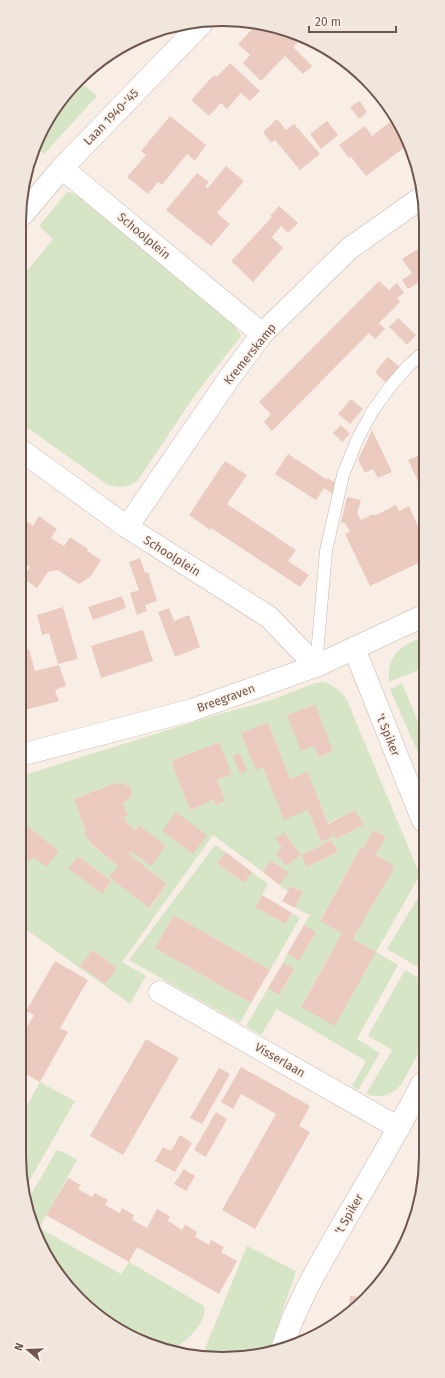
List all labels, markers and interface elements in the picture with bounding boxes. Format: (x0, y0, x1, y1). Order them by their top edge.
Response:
scale bar (309, 8, 396, 34)
text: 20 m (315, 15, 341, 29)
street label: Laan 1940-'45 (81, 86, 141, 148)
street label: Schoolplein (115, 210, 173, 262)
street label: Kremerskamp (221, 321, 279, 387)
street label: Schoolplein (141, 533, 203, 579)
street label: Breegraven (195, 681, 257, 715)
street label: 't Spiker (373, 712, 403, 759)
street label: Visserlaan (252, 1040, 308, 1080)
street label: 't Spiker (332, 1191, 366, 1237)
north arrow (8, 1330, 48, 1370)
text: N (12, 1341, 26, 1352)

